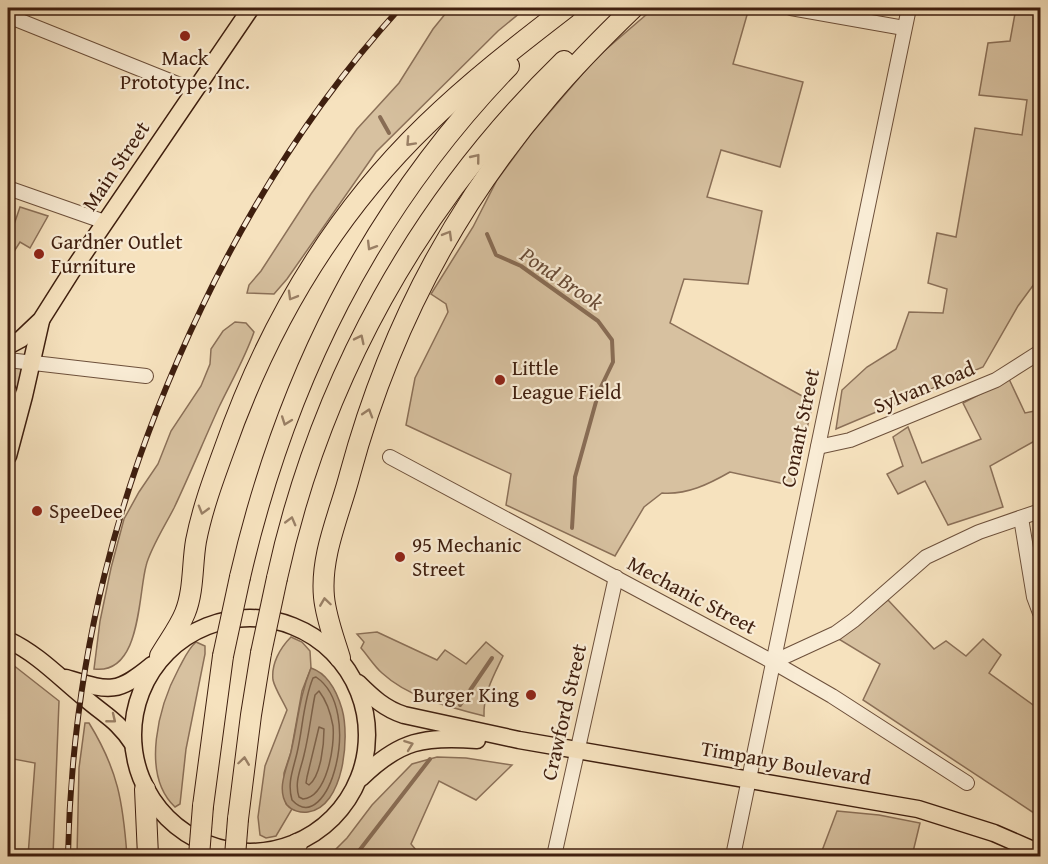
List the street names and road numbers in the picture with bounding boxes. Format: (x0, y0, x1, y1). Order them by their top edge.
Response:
street label: Main Street (74, 114, 157, 217)
street label: Sylvan Road (868, 352, 980, 421)
street label: Conant Street (772, 365, 827, 490)
street label: Mechanic Street (622, 547, 763, 642)
street label: Crawford Street (533, 640, 594, 783)
street label: Timpany Boulevard (699, 732, 874, 793)

